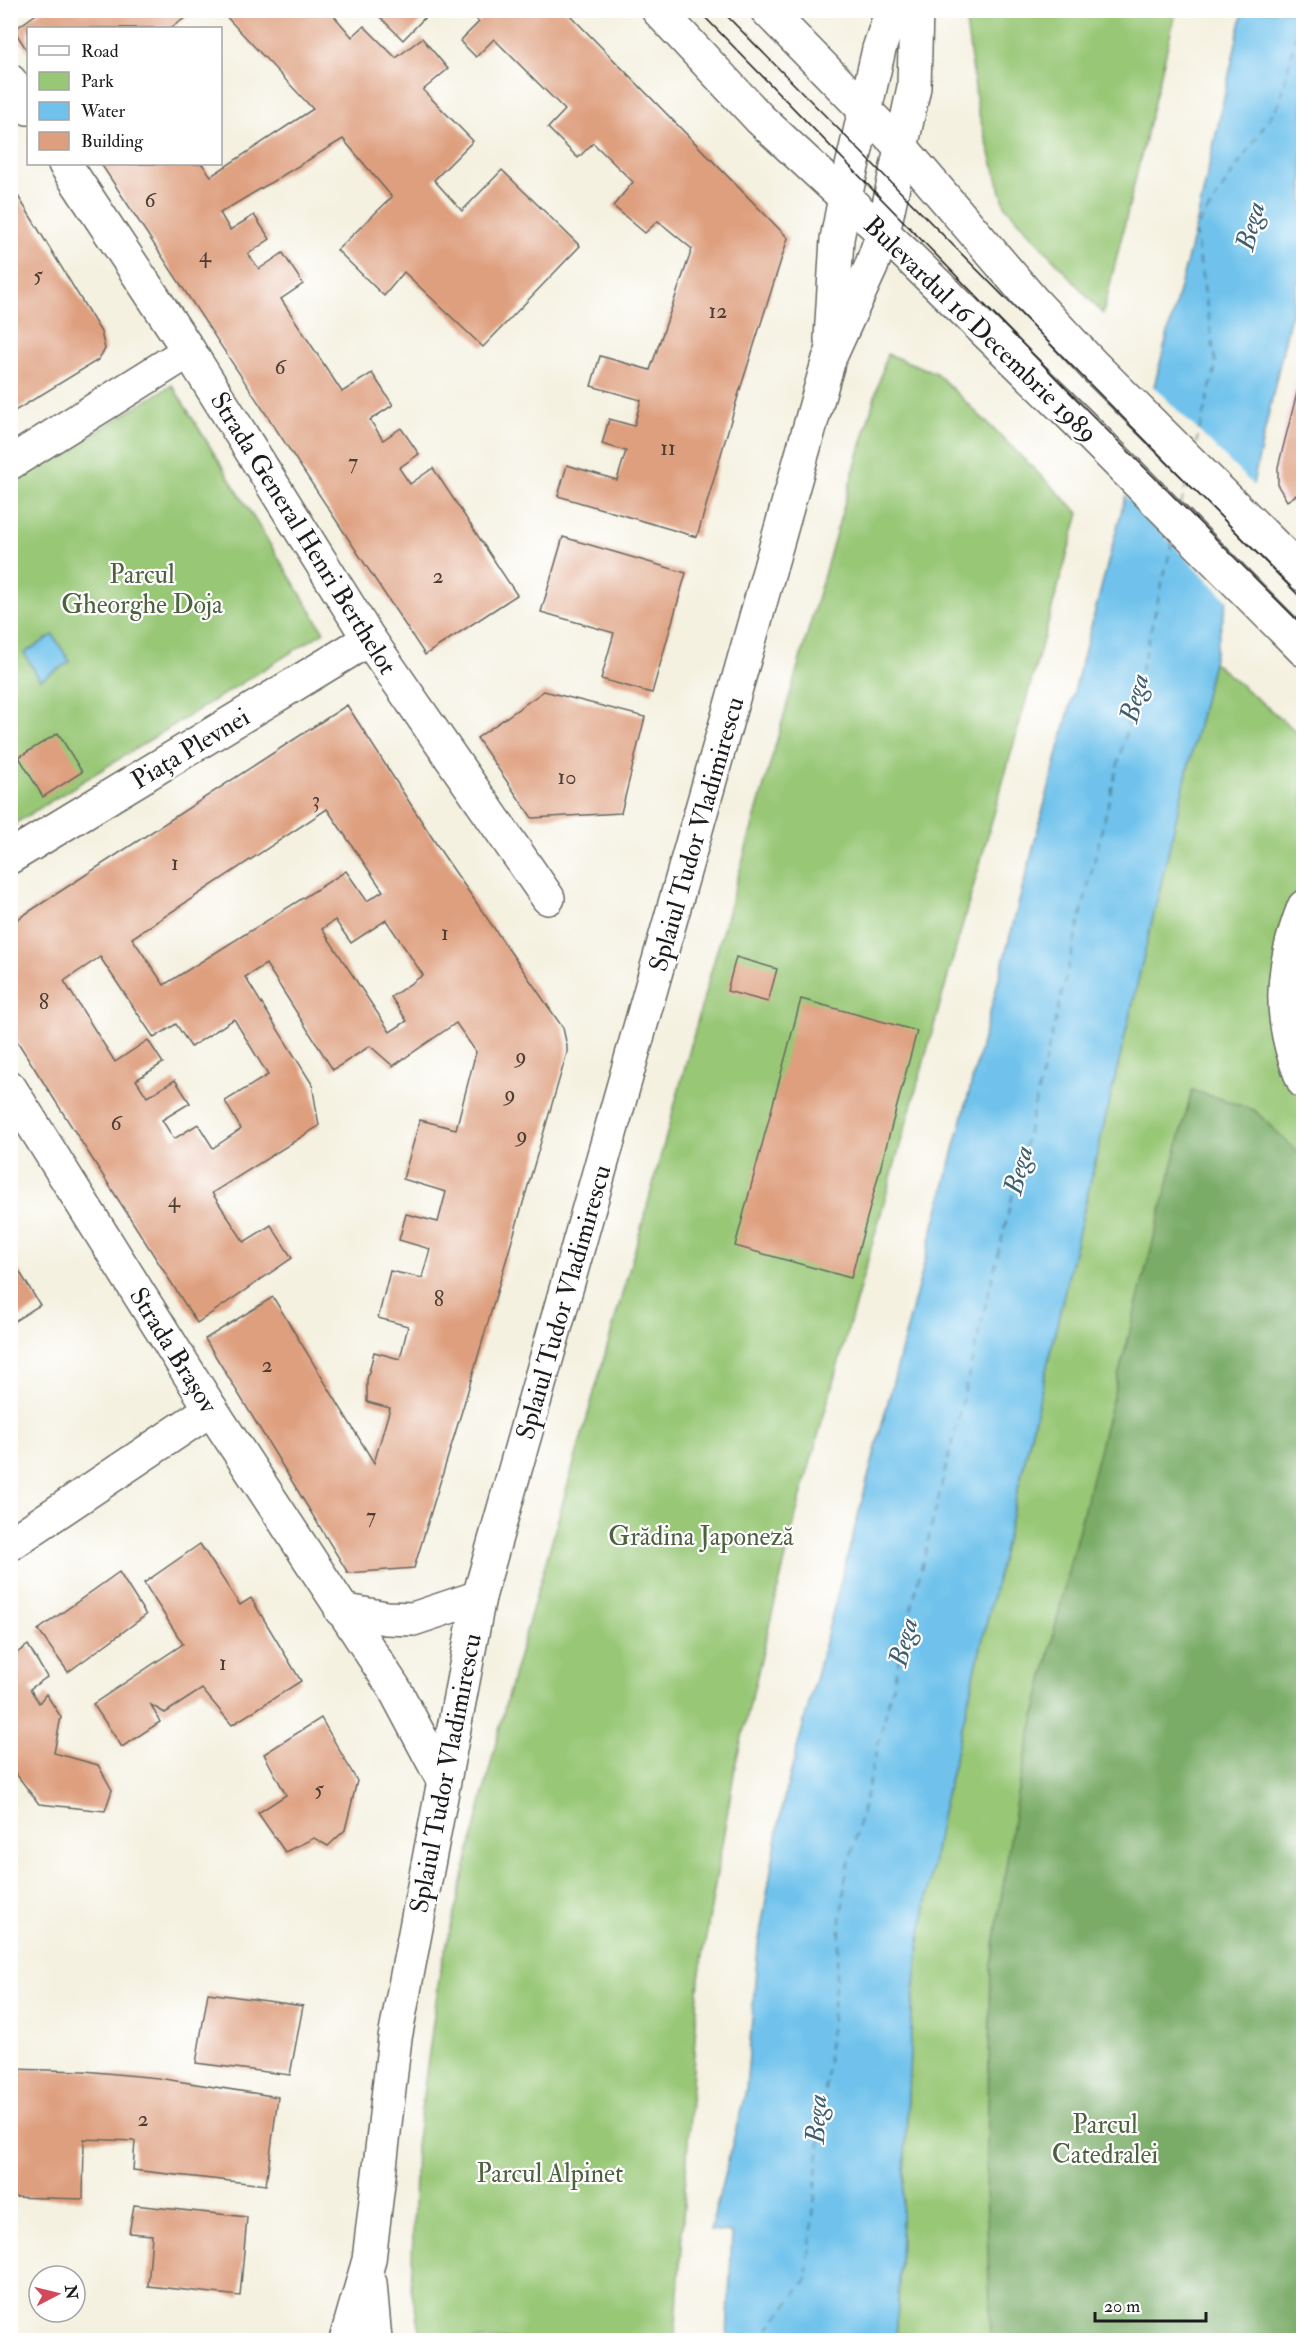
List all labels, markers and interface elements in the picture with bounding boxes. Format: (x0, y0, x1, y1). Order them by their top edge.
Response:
legend (27, 27, 222, 165)
text: Road (81, 40, 119, 63)
text: Park (81, 70, 114, 93)
text: Water (80, 100, 125, 123)
text: Building (81, 130, 144, 153)
house number: 6 (144, 186, 157, 214)
water label: Bega (1228, 198, 1272, 256)
street label: Bulevardul 16 Decembrie 1989 (857, 210, 1104, 450)
house number: 4 (199, 241, 212, 269)
house number: 5 (33, 261, 43, 289)
house number: 12 (708, 297, 728, 325)
house number: 6 (274, 353, 287, 381)
street label: Strada General Henri Berthelot (203, 386, 403, 681)
house number: 11 (660, 434, 676, 462)
house number: 7 (348, 448, 358, 476)
park label: Parcul Gheorghe Doja (61, 559, 223, 621)
house number: 2 (432, 562, 444, 590)
water label: Bega (1112, 670, 1156, 728)
street label: Splaiul Tudor Vladimirescu (642, 693, 752, 976)
street label: Piața Plevnei (126, 701, 256, 797)
house number: 10 (557, 763, 577, 791)
house number: 3 (312, 786, 320, 814)
house number: 1 (171, 849, 179, 877)
house number: 1 (441, 919, 449, 947)
house number: 8 (39, 988, 49, 1016)
house number: 9 (513, 1042, 527, 1070)
house number: 9 (502, 1080, 516, 1108)
house number: 6 (110, 1109, 123, 1137)
house number: 9 (514, 1121, 528, 1149)
water label: Bega (996, 1142, 1040, 1200)
street label: Splaiul Tudor Vladimirescu (509, 1161, 619, 1444)
house number: 4 (168, 1186, 181, 1214)
street label: Strada Brașov (122, 1282, 225, 1420)
house number: 8 (434, 1285, 444, 1313)
house number: 2 (261, 1351, 273, 1379)
house number: 7 (366, 1502, 376, 1530)
park label: Grădina Japoneză (608, 1521, 794, 1554)
water label: Bega (881, 1614, 925, 1672)
street label: Splaiul Tudor Vladimirescu (403, 1631, 490, 1916)
house number: 1 (219, 1649, 227, 1677)
house number: 5 (314, 1775, 324, 1803)
water label: Bega (799, 2094, 834, 2146)
house number: 2 (137, 2105, 149, 2133)
park label: Parcul Catedralei (1052, 2109, 1158, 2171)
park label: Parcul Alpinet (477, 2158, 623, 2191)
north arrow (27, 2264, 87, 2324)
text: N (60, 2283, 82, 2301)
scale bar (1095, 2285, 1206, 2323)
text: 20 m (1104, 2295, 1140, 2318)

